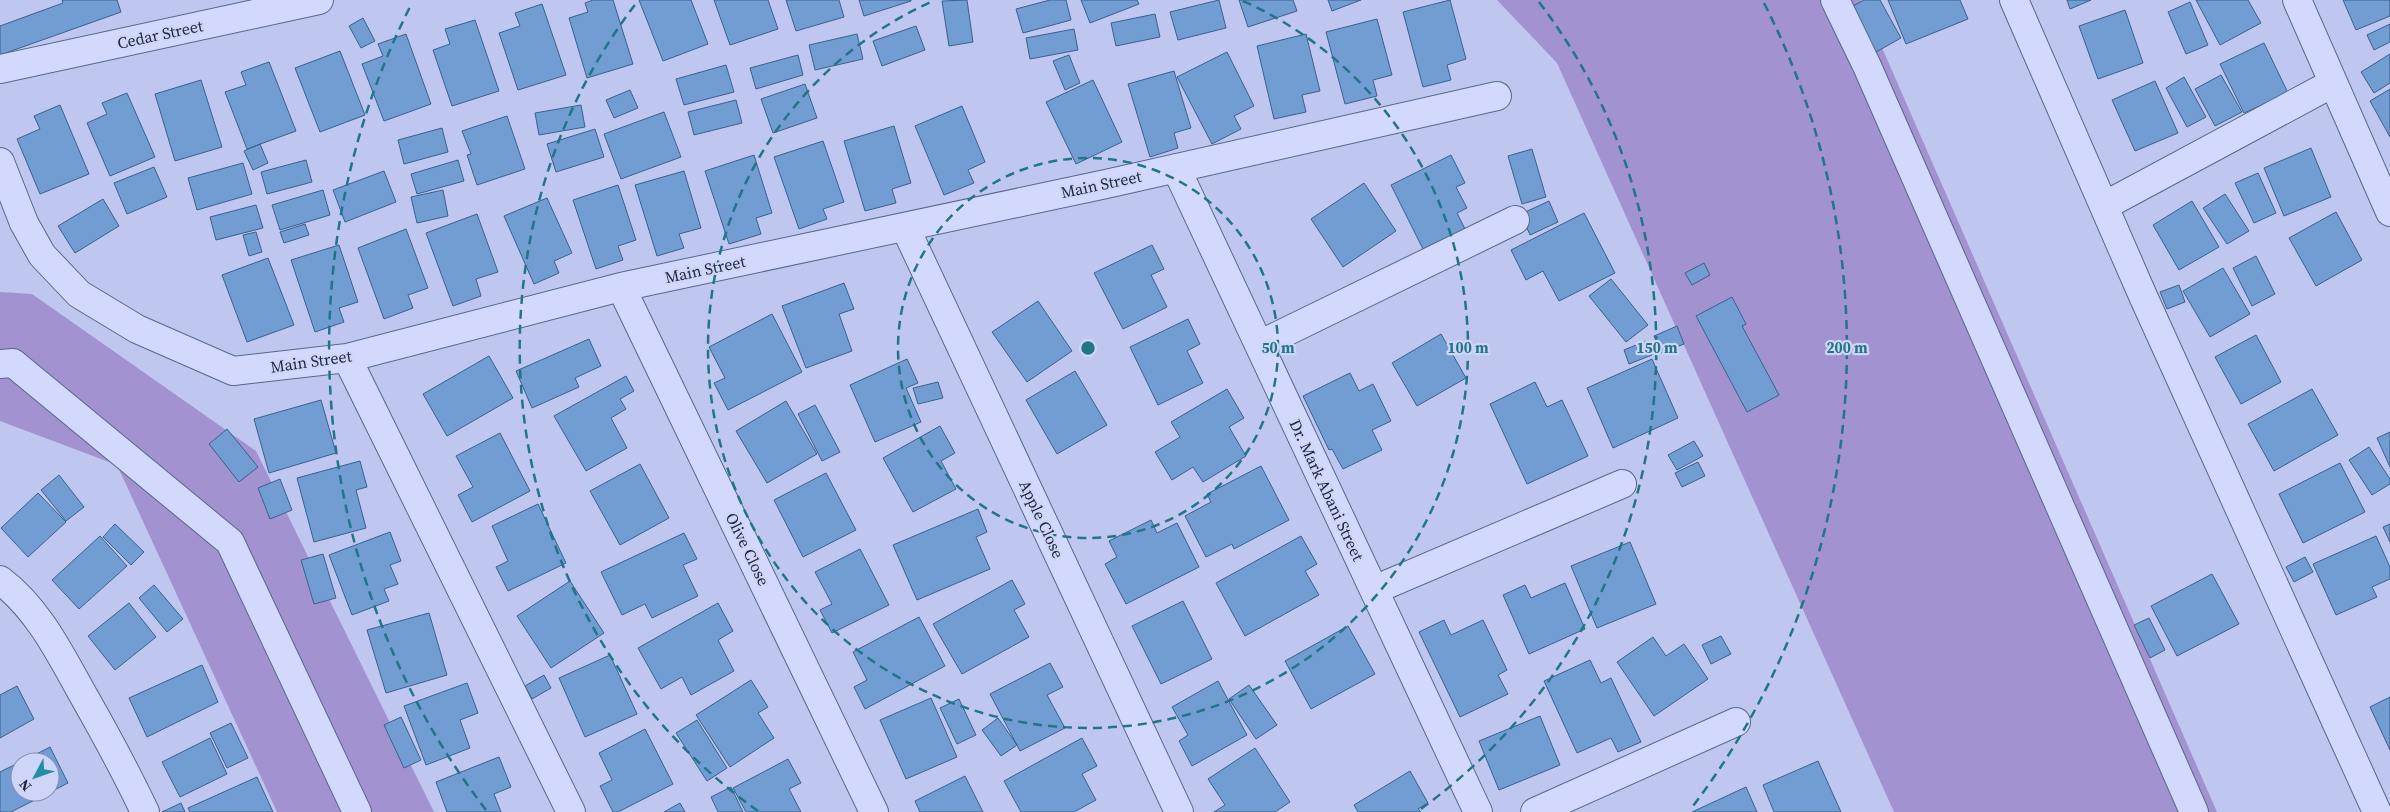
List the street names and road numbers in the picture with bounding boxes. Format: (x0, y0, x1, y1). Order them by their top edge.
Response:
street label: Cedar Street (115, 14, 206, 54)
street label: Main Street (1059, 165, 1144, 203)
street label: Main Street (663, 250, 748, 288)
street label: Main Street (269, 344, 354, 378)
street label: Dr. Mark Abani Street (1285, 416, 1370, 565)
street label: Apple Close (1014, 476, 1070, 562)
street label: Olive Close (721, 509, 775, 589)

